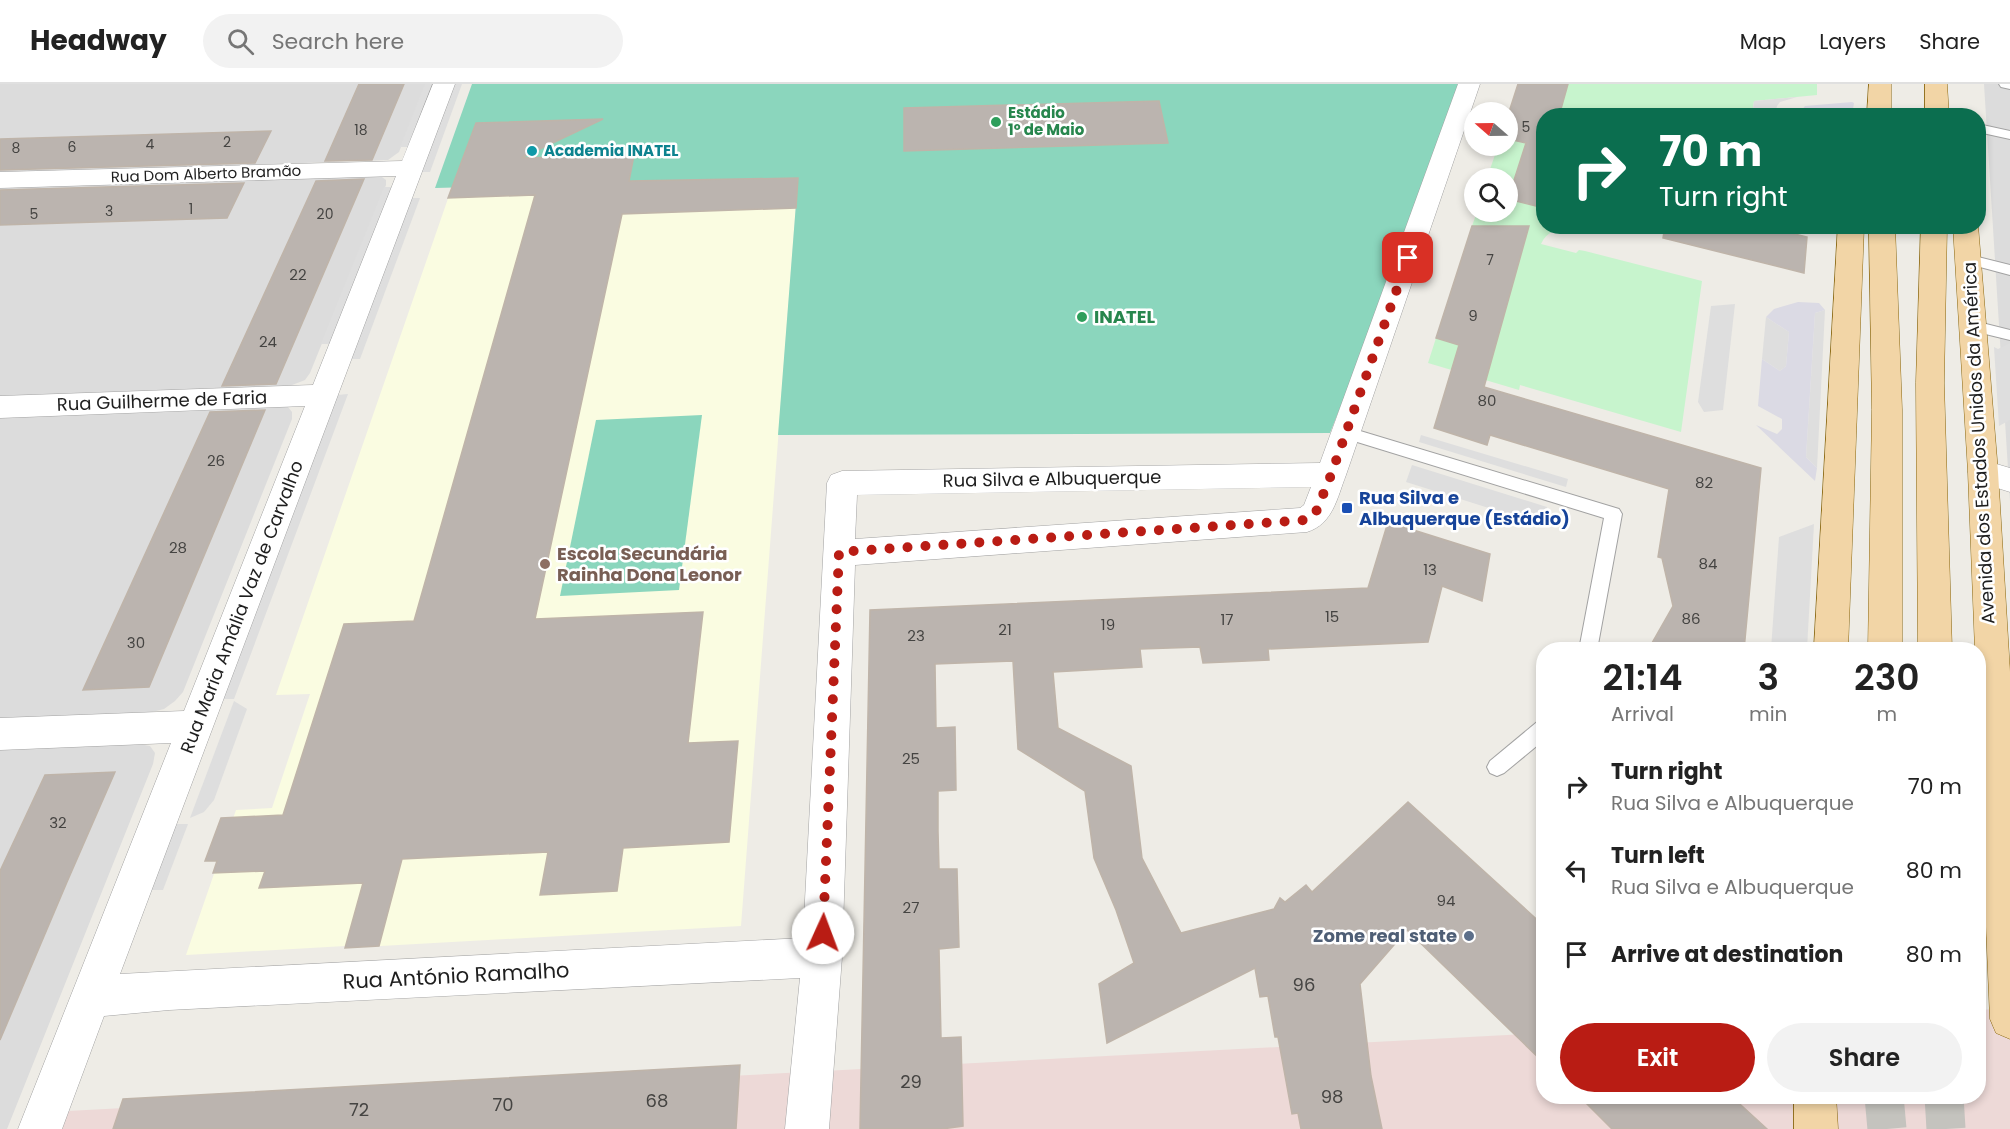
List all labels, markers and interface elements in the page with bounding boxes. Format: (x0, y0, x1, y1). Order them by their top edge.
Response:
search box (203, 14, 623, 68)
text: Headway (30, 21, 167, 60)
icon: search (224, 25, 257, 58)
text: Search here (272, 26, 404, 57)
text: Map (1740, 27, 1786, 56)
text: Layers (1819, 27, 1886, 56)
text: Share (1919, 27, 1980, 56)
place label: Estádio 1º de Maio (1008, 102, 1085, 140)
north arrow (1464, 102, 1518, 156)
map controls (1464, 102, 1518, 222)
marker: Estádio 1º de Maio (989, 115, 1003, 129)
house number: 5 (1522, 117, 1530, 137)
house number: 18 (354, 120, 368, 140)
text: 70 m (1659, 122, 1762, 181)
house number: 2 (223, 132, 231, 152)
icon: right (1560, 132, 1638, 210)
house number: 4 (146, 134, 155, 154)
house number: 6 (68, 137, 77, 157)
house number: 8 (12, 138, 21, 158)
place label: Academia INATEL (544, 140, 678, 161)
marker: Academia INATEL (525, 144, 539, 158)
street label: Rua Dom Alberto Bramão (110, 160, 302, 187)
button: search (1464, 168, 1518, 222)
text: Turn right (1659, 178, 1788, 215)
house number: 1 (189, 199, 193, 219)
house number: 3 (105, 201, 113, 221)
house number: 5 (30, 204, 38, 224)
house number: 20 (317, 204, 333, 224)
pin (1382, 232, 1433, 283)
icon: arrive (1391, 241, 1424, 274)
house number: 7 (1486, 250, 1494, 270)
street label: Avenida dos Estados Unidos da América (1957, 261, 2000, 625)
house number: 22 (289, 264, 307, 285)
place label: INATEL (1094, 304, 1155, 329)
house number: 9 (1468, 305, 1478, 326)
marker: INATEL (1075, 310, 1089, 324)
house number: 24 (259, 331, 277, 352)
street label: Rua Guilherme de Faria (56, 384, 268, 417)
house number: 80 (1478, 390, 1496, 411)
house number: 26 (207, 450, 225, 471)
street label: Rua Maria Amália Vaz de Carvalho (174, 457, 309, 757)
street label: Rua Silva e Albuquerque (943, 464, 1161, 493)
house number: 82 (1695, 472, 1713, 493)
place label: Rua Silva e Albuquerque (Estádio) (1359, 485, 1570, 531)
marker: Rua Silva e Albuquerque (Estádio) (1340, 501, 1354, 515)
house number: 28 (169, 537, 187, 558)
place label: Escola Secundária Rainha Dona Leonor (557, 541, 742, 587)
house number: 84 (1699, 553, 1717, 574)
marker: Escola Secundária Rainha Dona Leonor (538, 557, 552, 571)
house number: 13 (1423, 559, 1437, 580)
house number: 15 (1325, 606, 1339, 627)
house number: 86 (1682, 608, 1701, 629)
house number: 17 (1221, 609, 1234, 630)
house number: 19 (1101, 614, 1115, 635)
house number: 21 (998, 619, 1012, 640)
house number: 23 (907, 625, 925, 646)
house number: 30 (127, 632, 145, 653)
text: 21:14 (1603, 652, 1683, 703)
text: 3 (1757, 652, 1779, 703)
text: 230 (1854, 652, 1919, 703)
text: Arrival (1611, 700, 1674, 728)
text: min (1749, 700, 1787, 728)
text: m (1876, 700, 1897, 728)
house number: 25 (902, 748, 920, 769)
text: Turn right (1611, 756, 1722, 787)
icon: right (1560, 770, 1593, 803)
text: 70 m (1908, 771, 1962, 802)
text: Rua Silva e Albuquerque (1611, 789, 1854, 817)
house number: 32 (49, 812, 67, 833)
text: Turn left (1611, 840, 1705, 871)
icon: left (1560, 854, 1593, 887)
text: 80 m (1906, 855, 1962, 886)
text: Rua Silva e Albuquerque (1611, 873, 1854, 901)
house number: 94 (1437, 890, 1455, 911)
house number: 27 (903, 897, 919, 918)
position arrow (791, 901, 855, 965)
place label: Zome real state (1313, 923, 1457, 948)
marker: Zome real state (1462, 929, 1476, 943)
icon: arrive (1560, 938, 1593, 971)
text: Arrive at destination (1611, 939, 1843, 970)
text: 80 m (1906, 939, 1962, 970)
street label: Rua António Ramalho (342, 955, 570, 996)
house number: 96 (1293, 972, 1315, 997)
button: Exit (1560, 1023, 1755, 1092)
button: Share (1767, 1023, 1962, 1092)
house number: 29 (900, 1069, 922, 1094)
house number: 98 (1321, 1084, 1343, 1109)
house number: 68 (646, 1088, 668, 1113)
house number: 70 (492, 1092, 514, 1117)
house number: 72 (349, 1097, 369, 1122)

